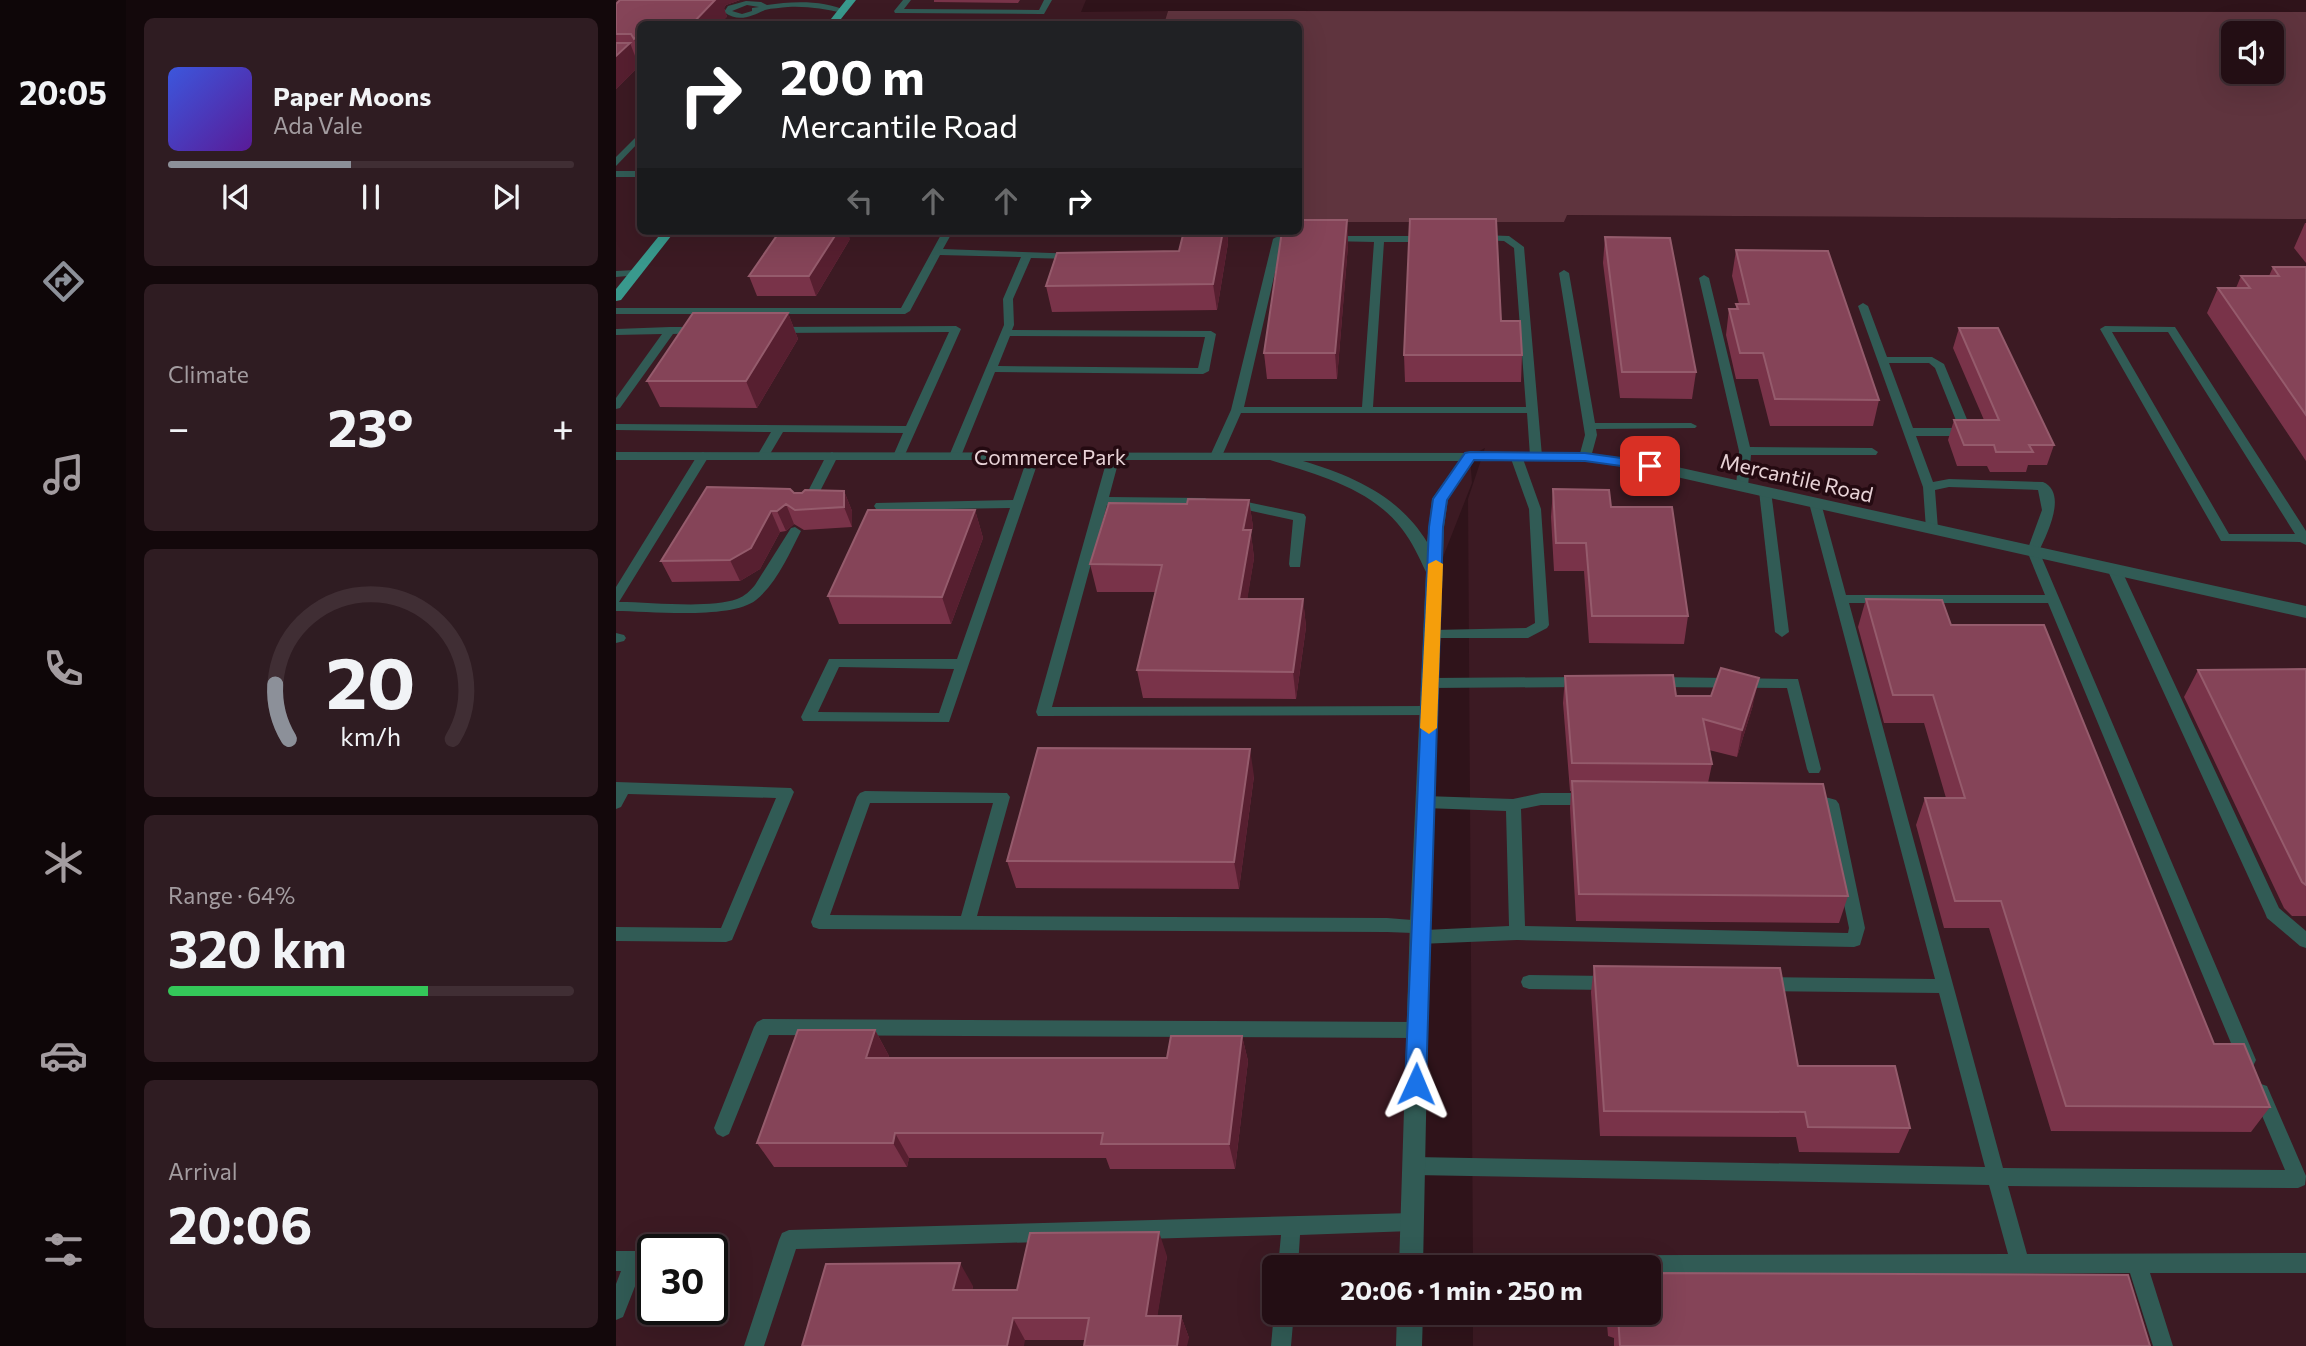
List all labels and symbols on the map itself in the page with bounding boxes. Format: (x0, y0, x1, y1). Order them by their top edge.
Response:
pin (1620, 436, 1680, 496)
street label: Commerce Park (974, 444, 1126, 469)
street label: Mercantile Road (1718, 447, 1876, 507)
position arrow (1379, 1047, 1453, 1121)
speed limit sign: 30 (637, 1234, 728, 1325)

